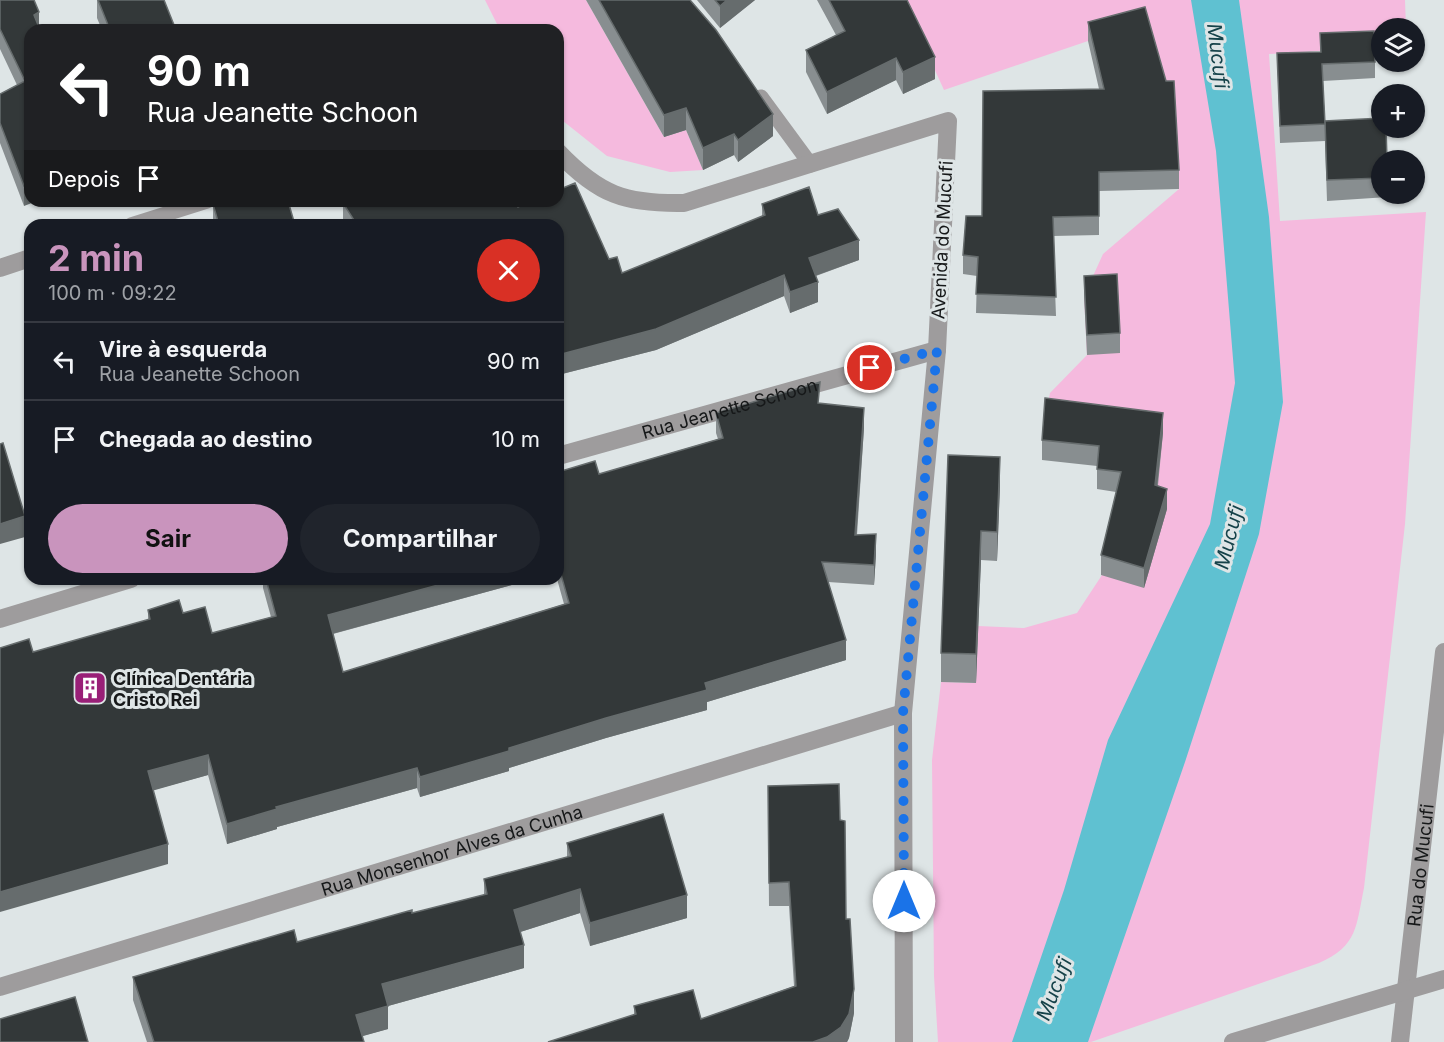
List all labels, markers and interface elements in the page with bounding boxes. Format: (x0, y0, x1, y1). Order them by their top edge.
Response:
map controls (1371, 18, 1425, 204)
button: layers (1371, 18, 1425, 72)
water label: Mucufi (1202, 22, 1234, 91)
text: 90 m (147, 45, 251, 96)
icon: left (48, 48, 126, 126)
button: + (1371, 84, 1425, 138)
text: Rua Jeanette Schoon (147, 96, 419, 129)
button: − (1371, 150, 1425, 204)
street label: Avenida do Mucufi (927, 160, 957, 320)
icon: arrive (132, 162, 165, 195)
text: Depois (48, 166, 120, 192)
text: 2 min (48, 236, 144, 280)
button: close (477, 239, 540, 302)
text: 100 m · 09:22 (48, 281, 177, 305)
text: Vire à esquerda (99, 336, 267, 362)
pin (844, 342, 895, 393)
icon: left (48, 345, 81, 378)
text: 90 m (487, 348, 540, 374)
icon: arrive (853, 351, 886, 384)
text: Rua Jeanette Schoon (99, 362, 300, 386)
street label: Rua Jeanette Schoon (639, 374, 819, 443)
icon: arrive (48, 423, 81, 456)
text: Chegada ao destino (99, 426, 313, 452)
text: 10 m (492, 426, 540, 452)
water label: Mucufi (1209, 501, 1249, 572)
button: Sair (48, 504, 288, 573)
button: Compartilhar (300, 504, 540, 573)
place label: Clínica Dentária Cristo Rei (113, 668, 252, 710)
building icon: Clínica Dentária Cristo Rei (72, 670, 108, 706)
street label: Rua Monsenhor Alves da Cunha (318, 800, 585, 900)
street label: Rua do Mucufi (1403, 803, 1437, 928)
position arrow (872, 869, 936, 933)
water label: Mucufi (1031, 953, 1077, 1024)

